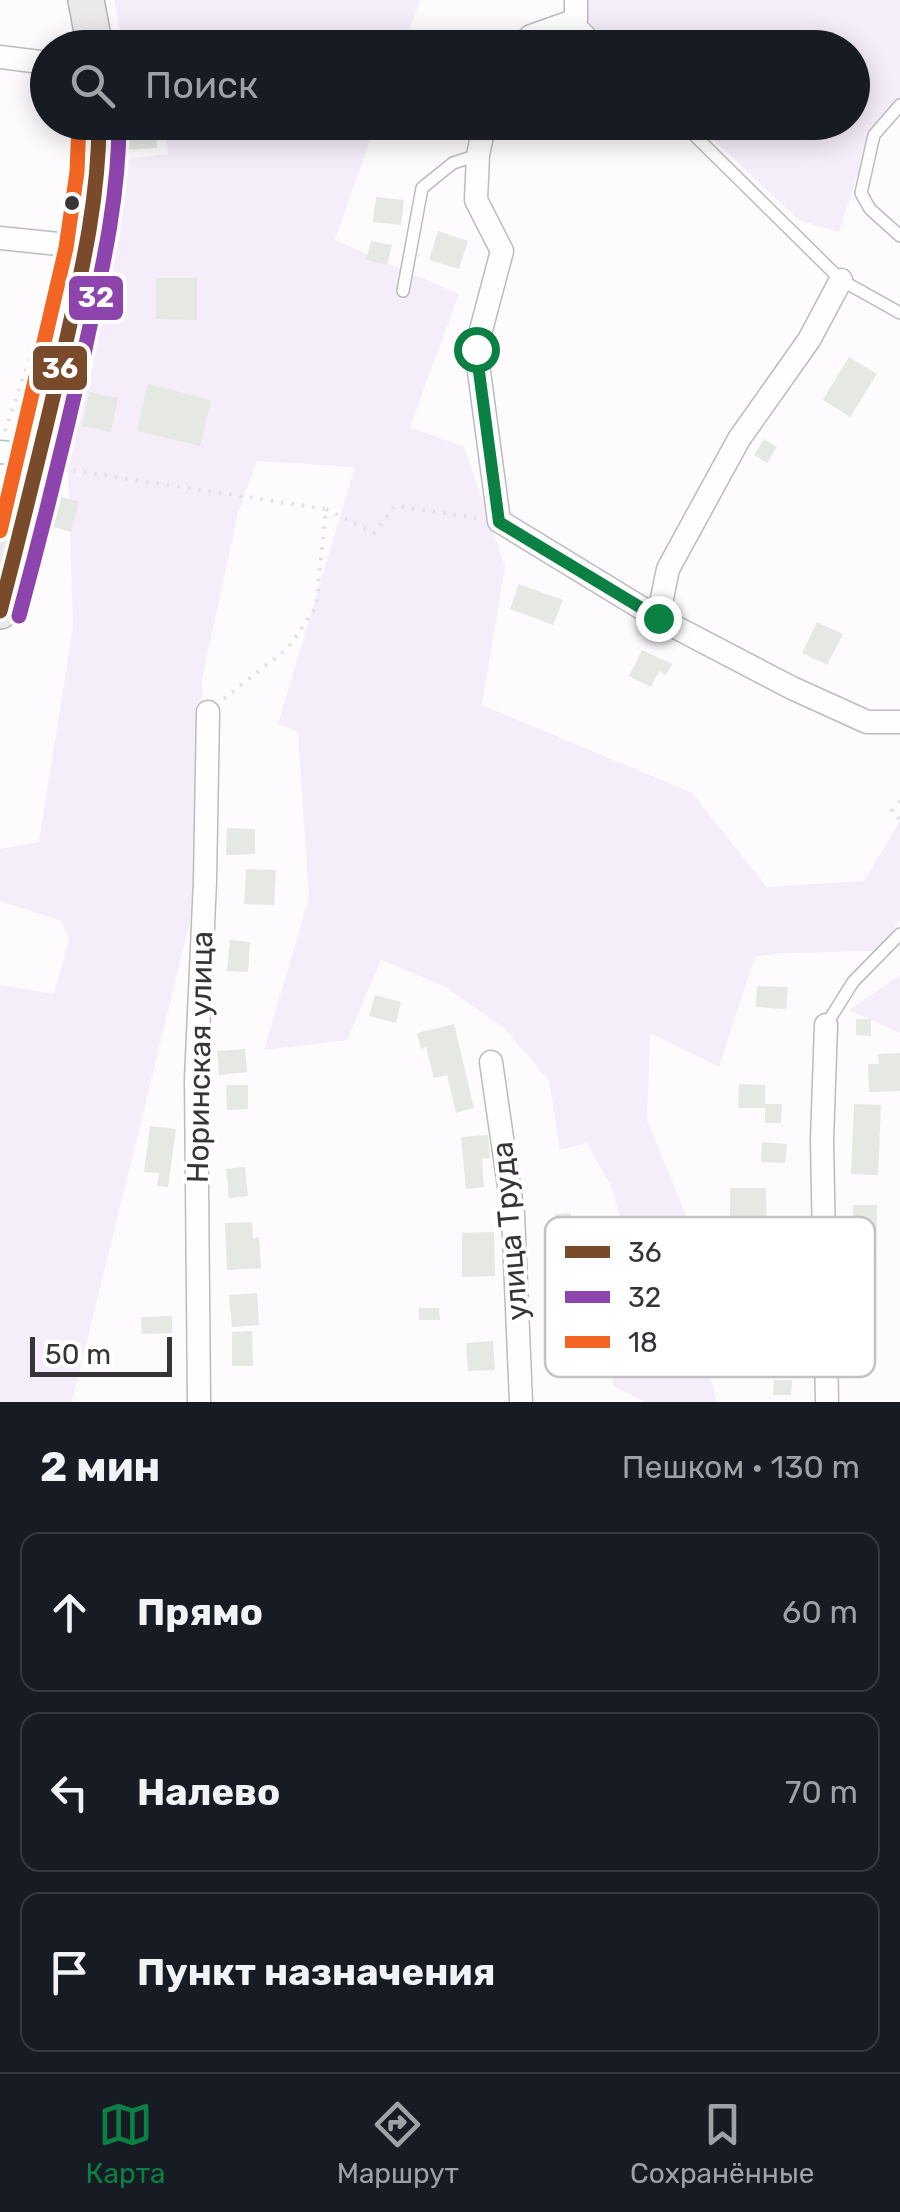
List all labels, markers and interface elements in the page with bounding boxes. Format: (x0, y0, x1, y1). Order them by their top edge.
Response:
search box (30, 30, 870, 140)
icon: search (65, 58, 120, 113)
text: Поиск (145, 62, 258, 108)
unlabelled marker (62, 193, 82, 213)
line badge: 32 (67, 274, 125, 322)
text: 32 (78, 281, 114, 314)
route start (454, 327, 500, 373)
line badge: 36 (31, 344, 89, 392)
text: 36 (42, 352, 78, 385)
route end (636, 596, 682, 642)
street label: Норинская улица (180, 931, 220, 1183)
street label: улица Труда (484, 1140, 536, 1322)
legend (545, 1217, 875, 1377)
text: 36 (628, 1236, 662, 1269)
text: 32 (628, 1281, 661, 1314)
text: 18 (628, 1326, 658, 1359)
scale bar (30, 1332, 172, 1376)
text: 50 m (45, 1338, 111, 1371)
text: 2 мин (40, 1442, 160, 1492)
text: Пешком · 130 m (622, 1448, 860, 1486)
icon: ahead (42, 1585, 97, 1640)
text: Прямо (137, 1589, 263, 1635)
text: 60 m (782, 1593, 858, 1631)
icon: left (42, 1765, 97, 1820)
text: Налево (137, 1769, 280, 1815)
text: 70 m (785, 1773, 858, 1811)
icon: arrive (42, 1945, 97, 2000)
text: Пункт назначения (137, 1949, 496, 1995)
tab: Карта (86, 2097, 165, 2190)
tab: Маршрут (337, 2097, 459, 2190)
tab: Сохранённые (630, 2097, 814, 2190)

